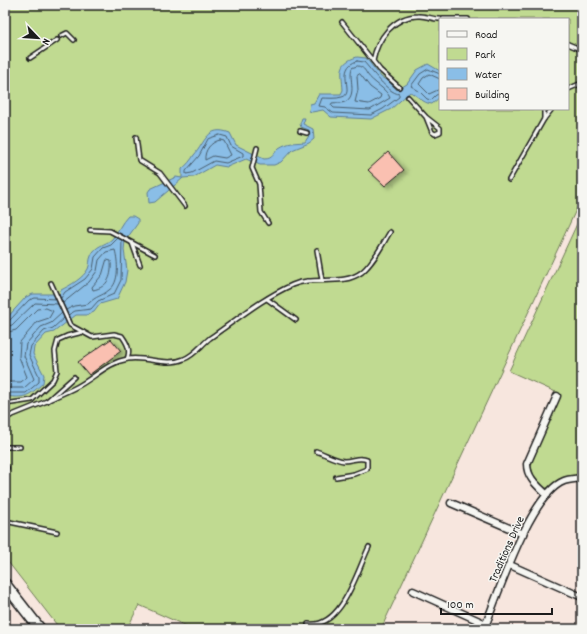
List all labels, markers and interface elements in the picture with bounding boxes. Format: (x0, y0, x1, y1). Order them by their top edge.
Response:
north arrow (18, 18, 58, 58)
legend (439, 18, 569, 110)
text: Road (475, 27, 497, 44)
text: N (37, 36, 54, 48)
text: Park (475, 47, 496, 64)
text: Water (475, 67, 502, 84)
text: Building (475, 87, 510, 104)
street label: Traditions Drive (485, 514, 530, 586)
scale bar (441, 590, 552, 616)
text: 100 m (447, 597, 474, 614)

